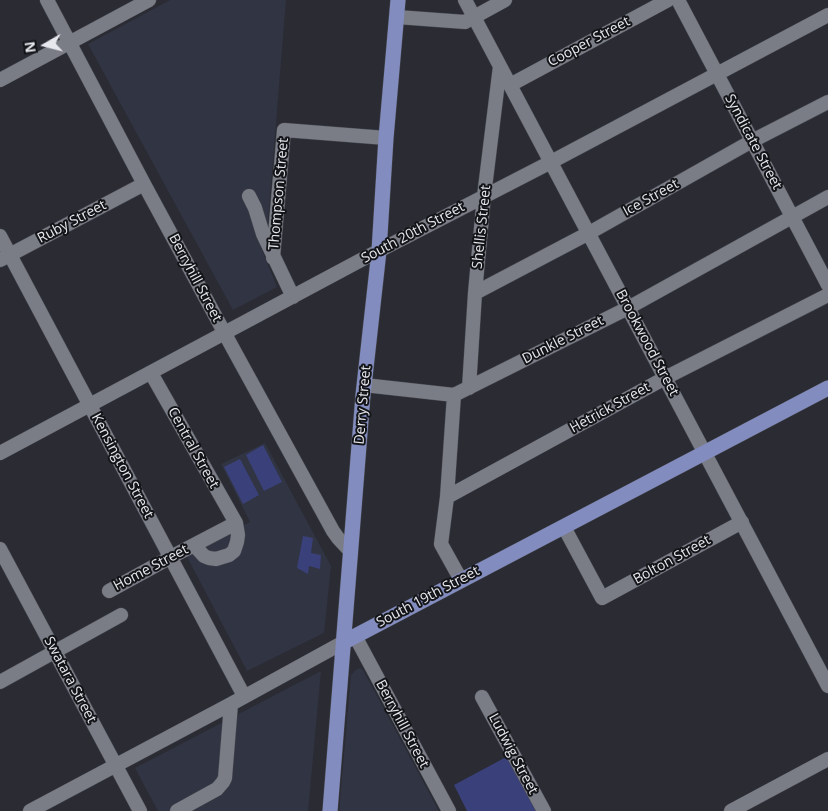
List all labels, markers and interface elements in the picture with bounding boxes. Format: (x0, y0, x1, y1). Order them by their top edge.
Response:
street label: Cooper Street (545, 13, 633, 71)
north arrow (20, 20, 70, 70)
text: N (19, 40, 40, 54)
street label: Syndicate Street (721, 92, 785, 192)
street label: Thompson Street (266, 137, 292, 251)
street label: Ice Street (620, 176, 682, 220)
street label: Shellis Street (469, 184, 495, 270)
street label: Ruby Street (35, 197, 109, 247)
street label: South 20th Street (359, 199, 467, 267)
street label: Berryhill Street (165, 231, 225, 325)
street label: Brookwood Street (612, 287, 682, 399)
street label: Dunkle Street (520, 312, 606, 368)
street label: Derry Street (351, 365, 375, 445)
street label: Hetrick Street (567, 379, 653, 437)
street label: Central Street (164, 405, 222, 491)
street label: Kensington Street (87, 411, 157, 521)
street label: Bolton Street (630, 532, 714, 588)
street label: Home Street (111, 541, 191, 595)
street label: South 19th Street (374, 563, 482, 631)
street label: Swatara Street (40, 634, 100, 726)
street label: Berryhill Street (372, 677, 432, 771)
street label: Ludwig Street (485, 711, 541, 797)

